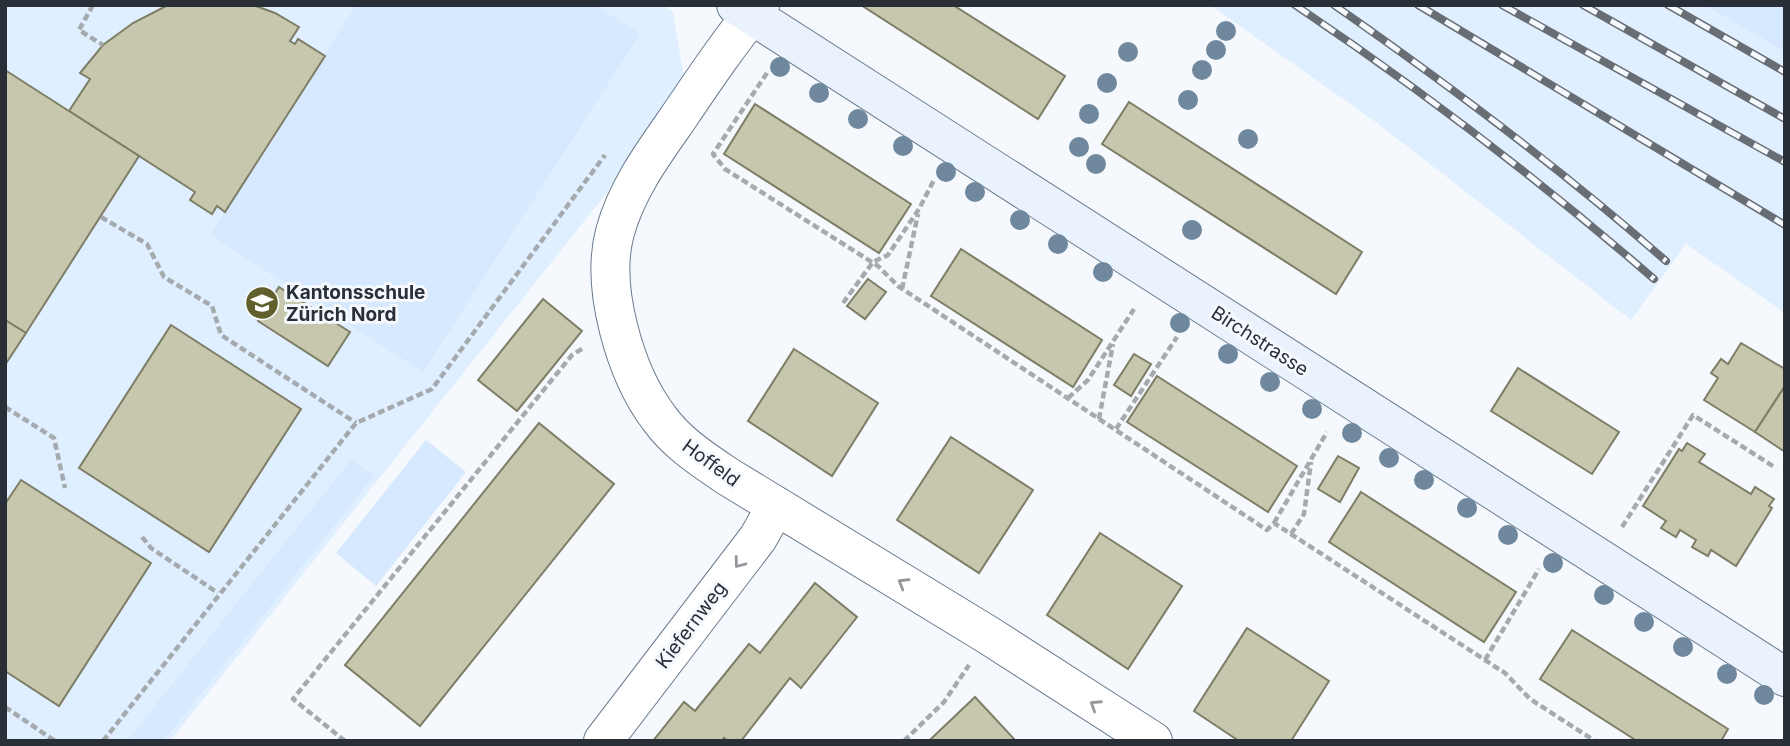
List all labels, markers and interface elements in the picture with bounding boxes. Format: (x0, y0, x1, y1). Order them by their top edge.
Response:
place label: Kantonsschule Zürich Nord (286, 281, 425, 326)
school or university icon: Kantonsschule Zürich Nord (243, 284, 281, 322)
street label: Birchstrasse (1207, 301, 1313, 381)
street label: Hoffeld (678, 434, 744, 492)
one-way arrow (734, 555, 747, 567)
street label: Kiefernweg (651, 577, 731, 673)
one-way arrow (897, 578, 910, 591)
one-way arrow (1090, 700, 1103, 713)

